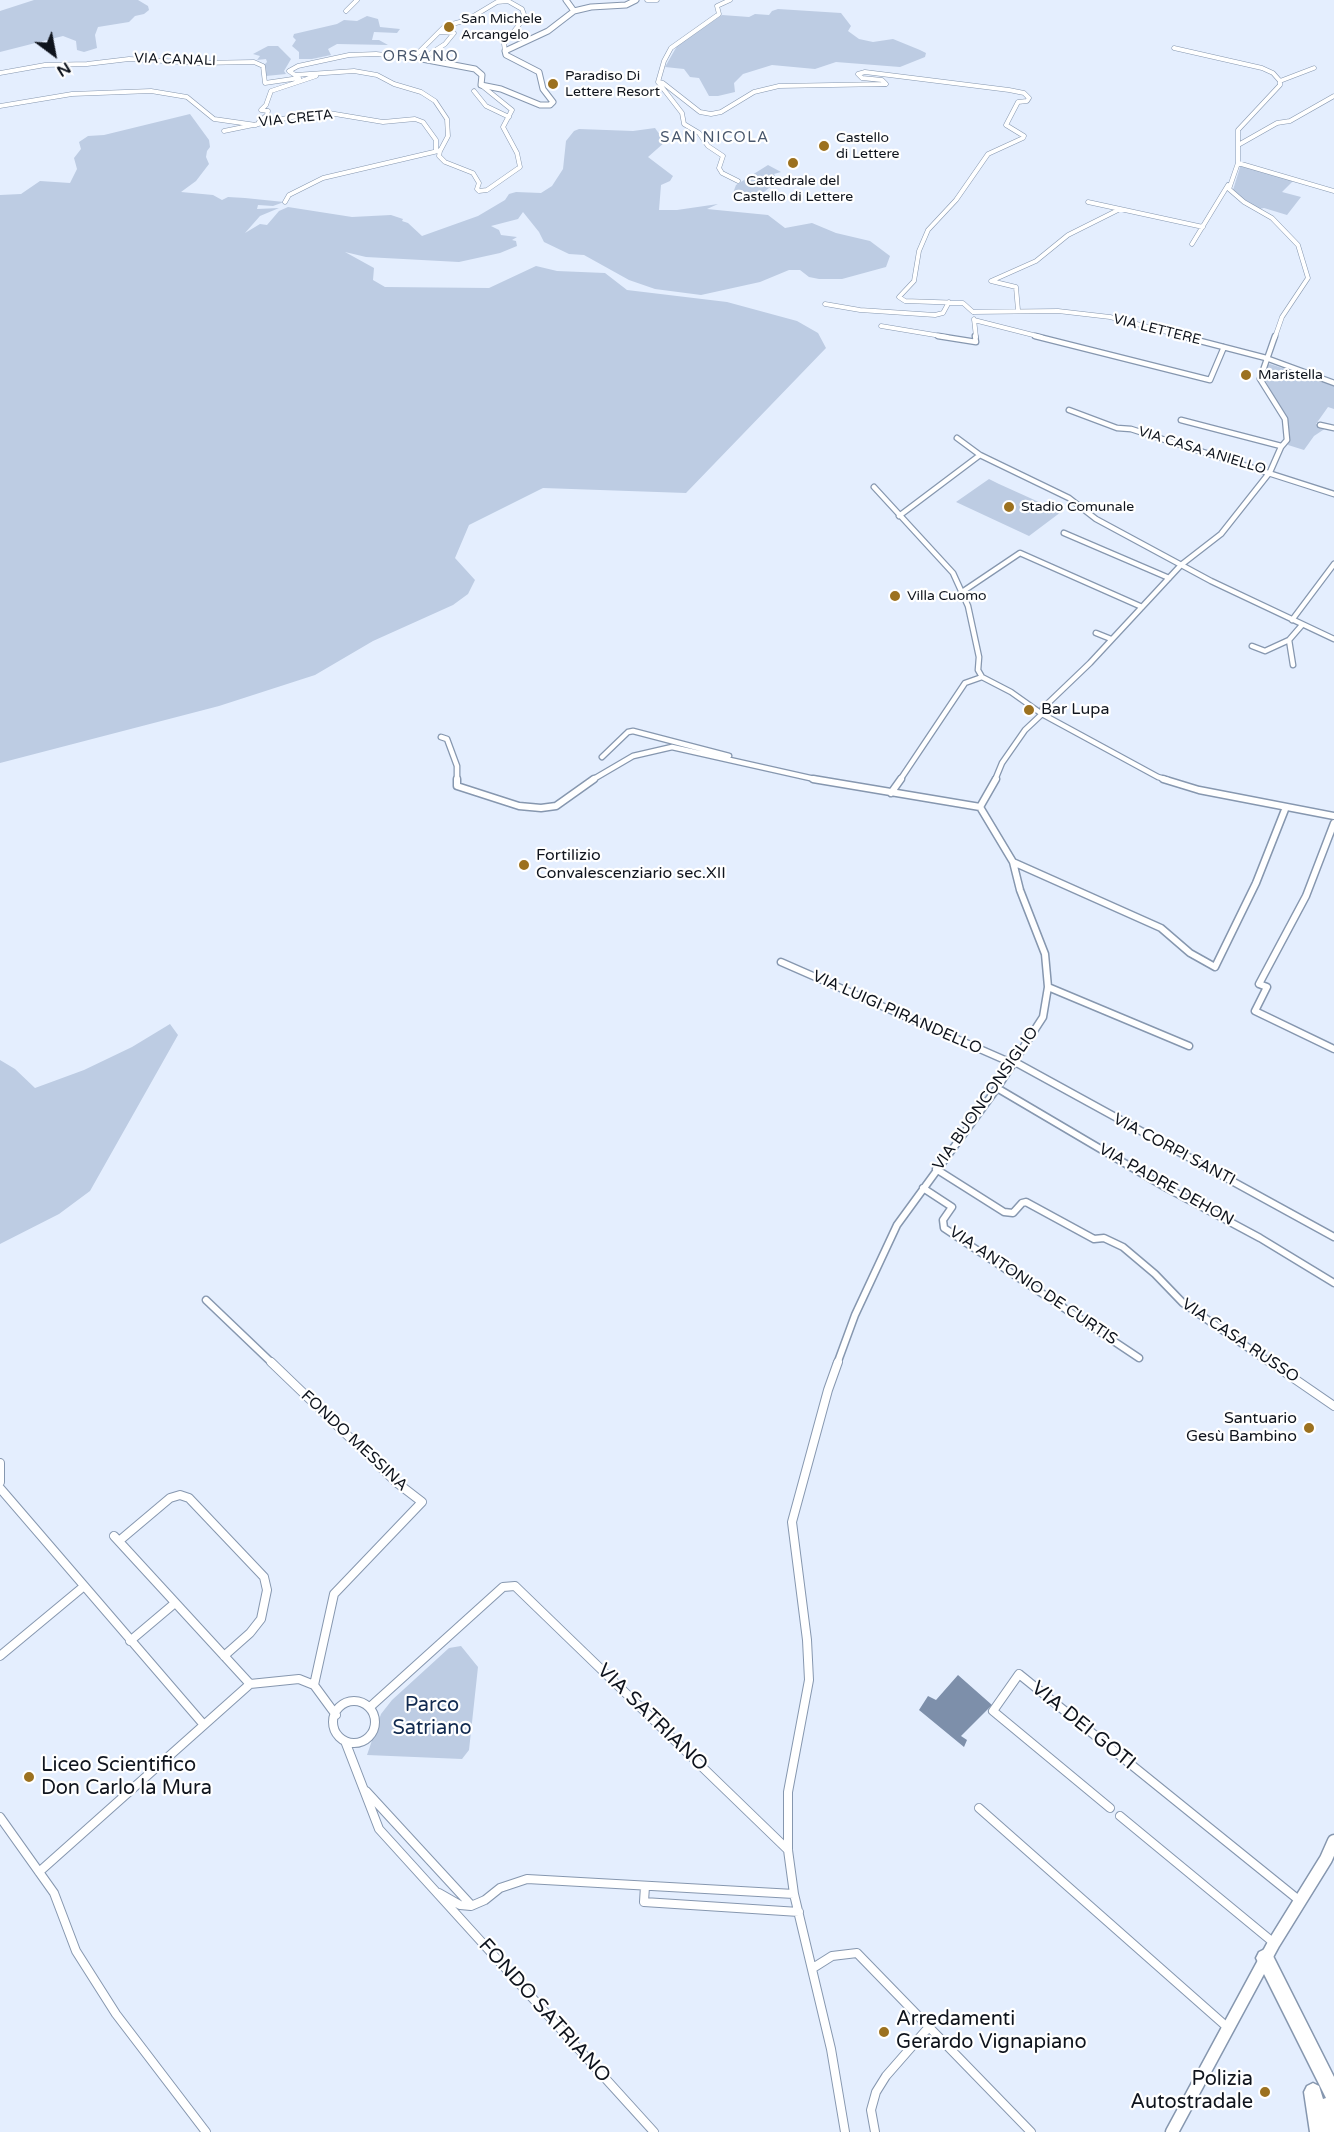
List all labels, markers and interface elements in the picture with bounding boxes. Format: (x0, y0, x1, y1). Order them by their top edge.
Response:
place label: San Michele Arcangelo (461, 11, 542, 44)
marker: San Michele Arcangelo (442, 20, 456, 34)
north arrow (24, 24, 84, 84)
district label: ORSANO (383, 48, 459, 66)
street label: VIA CANALI (134, 50, 216, 70)
text: N (53, 57, 74, 81)
place label: Paradiso Di Lettere Resort (565, 68, 660, 100)
marker: Paradiso Di Lettere Resort (546, 77, 560, 91)
street label: VIA CRETA (258, 107, 334, 131)
district label: SAN NICOLA (660, 129, 770, 147)
place label: Castello di Lettere (836, 130, 900, 162)
marker: Castello di Lettere (817, 139, 831, 153)
marker: Cattedrale del Castello di Lettere (786, 156, 800, 170)
place label: Cattedrale del Castello di Lettere (733, 173, 853, 206)
street label: VIA LETTERE (1111, 311, 1203, 349)
place label: Maristella (1258, 367, 1323, 383)
marker: Maristella (1239, 368, 1253, 382)
street label: VIA CASA ANIELLO (1136, 424, 1268, 478)
place label: Stadio Comunale (1021, 499, 1134, 515)
marker: Stadio Comunale (1002, 500, 1016, 514)
place label: Villa Cuomo (907, 588, 987, 604)
marker: Villa Cuomo (888, 589, 902, 603)
place label: Bar Lupa (1041, 700, 1109, 720)
marker: Bar Lupa (1022, 703, 1036, 717)
place label: Fortilizio Convalescenziario sec.XII (536, 846, 726, 884)
marker: Fortilizio Convalescenziario sec.XII (517, 858, 531, 872)
street label: VIA LUIGI PIRANDELLO (809, 967, 985, 1059)
street label: VIA BUONCONSIGLIO (929, 1024, 1043, 1174)
street label: VIA CORPI SANTI (1110, 1110, 1238, 1190)
street label: VIA PADRE DEHON (1095, 1140, 1237, 1230)
street label: VIA ANTONIO DE CURTIS (945, 1223, 1121, 1349)
street label: VIA CASA RUSSO (1178, 1295, 1302, 1387)
street label: FONDO MESSINA (297, 1387, 411, 1495)
place label: Santuario Gesù Bambino (1186, 1409, 1297, 1447)
marker: Santuario Gesù Bambino (1302, 1421, 1316, 1435)
street label: VIA SATRIANO (591, 1659, 713, 1777)
street label: VIA DEI GOTI (1026, 1677, 1140, 1775)
park label: Parco Satriano (392, 1694, 472, 1741)
place label: Liceo Scientifico Don Carlo la Mura (41, 1754, 212, 1801)
marker: Liceo Scientifico Don Carlo la Mura (22, 1770, 36, 1784)
street label: FONDO SATRIANO (473, 1934, 615, 2088)
place label: Arredamenti Gerardo Vignapiano (896, 2008, 1087, 2055)
marker: Arredamenti Gerardo Vignapiano (877, 2025, 891, 2039)
place label: Polizia Autostradale (1130, 2068, 1253, 2115)
marker: Polizia Autostradale (1258, 2085, 1272, 2099)

